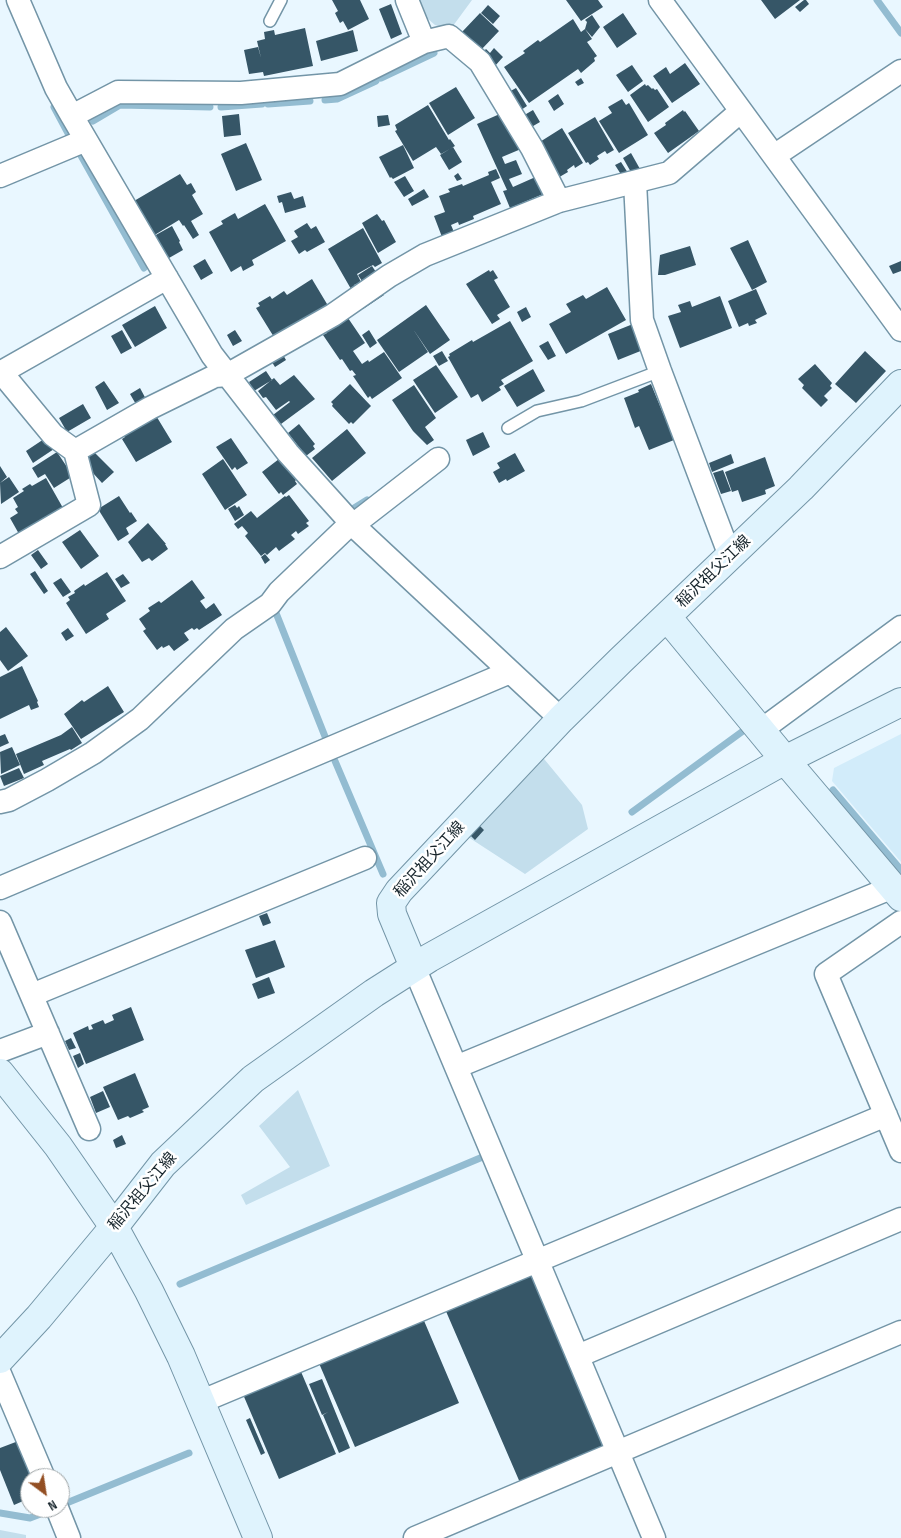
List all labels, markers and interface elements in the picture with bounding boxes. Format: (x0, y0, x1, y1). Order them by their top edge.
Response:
street label: 稲沢祖父江線 (673, 532, 755, 612)
street label: 稲沢祖父江線 (391, 818, 469, 902)
street label: 稲沢祖父江線 (105, 1149, 181, 1235)
north arrow (20, 1468, 70, 1518)
text: N (45, 1496, 60, 1515)

